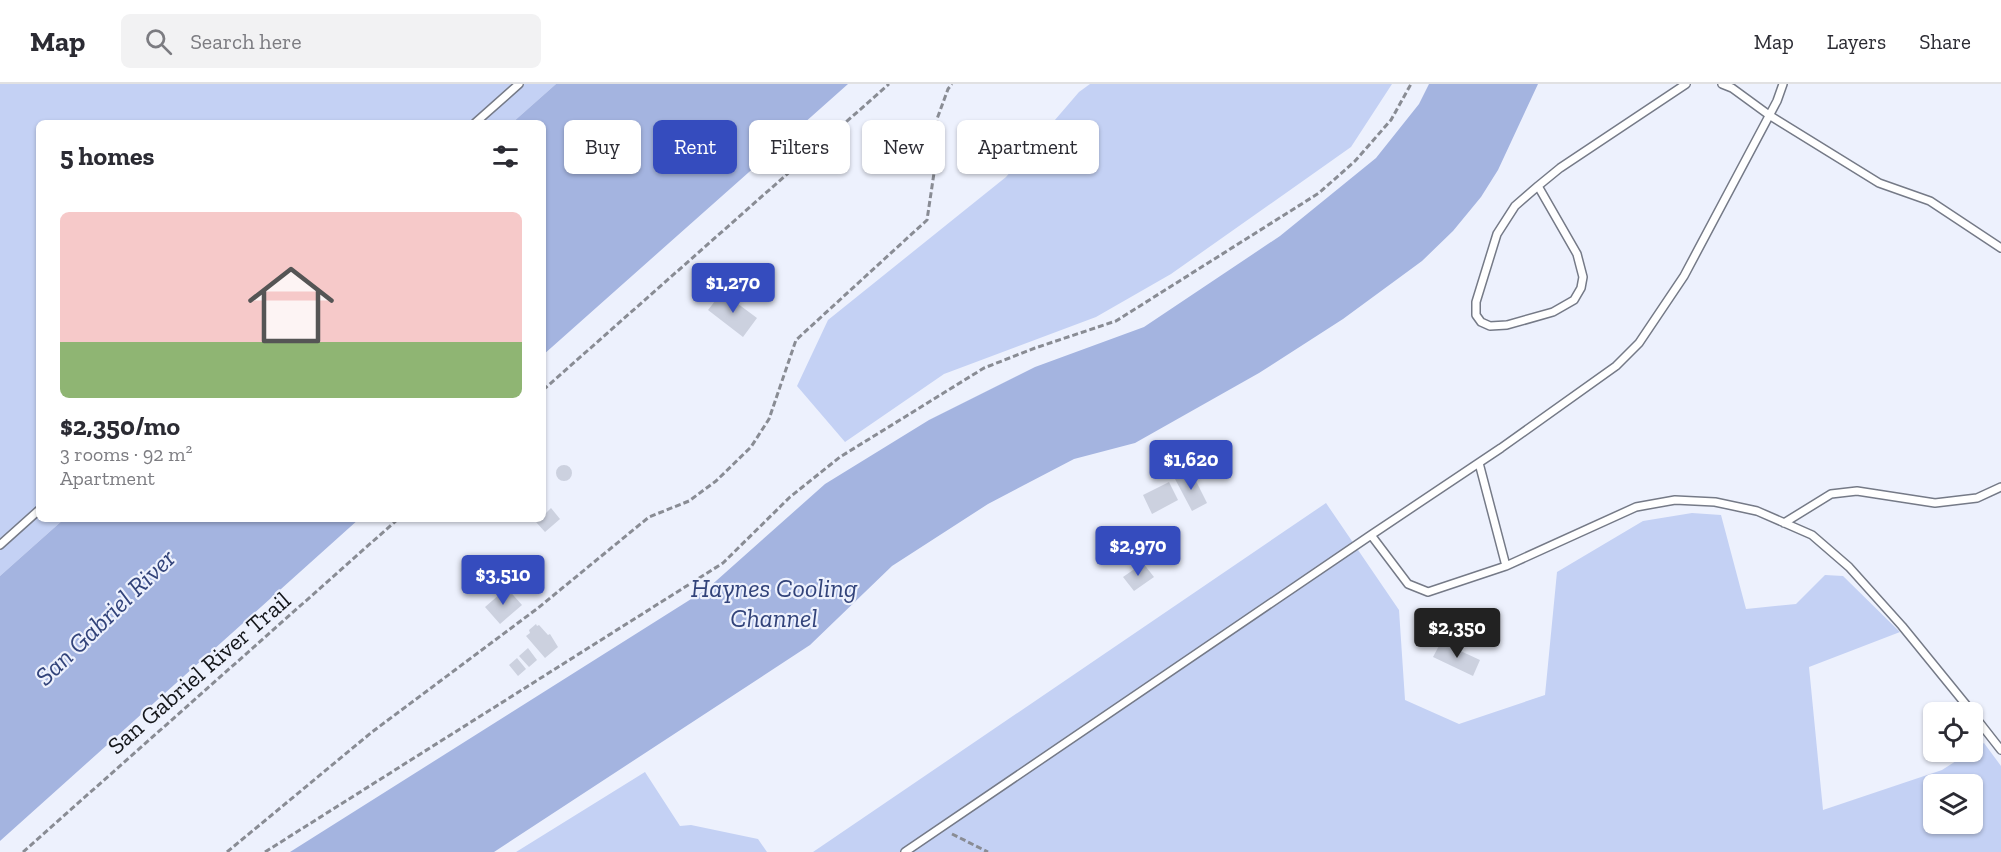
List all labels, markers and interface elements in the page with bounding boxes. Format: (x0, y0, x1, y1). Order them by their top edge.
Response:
search box (121, 14, 541, 68)
text: Map (30, 25, 85, 58)
icon: search (142, 25, 175, 58)
text: Search here (190, 28, 302, 55)
text: Map (1754, 29, 1794, 54)
text: Layers (1827, 29, 1886, 54)
text: Share (1919, 29, 1971, 54)
chip: Buy (564, 120, 641, 174)
chip: Rent (653, 120, 737, 174)
chip: Filters (749, 120, 850, 174)
chip: New (862, 120, 945, 174)
chip: Apartment (957, 120, 1099, 174)
text: 5 homes (60, 140, 154, 172)
icon: filters (489, 140, 522, 173)
icon: home (237, 251, 345, 359)
pin: $1,270 (684, 263, 782, 314)
text: $1,270 (706, 270, 760, 294)
text: $2,350/mo (60, 410, 180, 442)
pin: $1,620 (1142, 440, 1240, 491)
text: 3 rooms · 92 m² (60, 442, 192, 466)
text: $1,620 (1163, 447, 1219, 471)
text: Apartment (60, 466, 155, 490)
pin: $2,970 (1089, 526, 1187, 577)
text: $2,970 (1109, 533, 1167, 557)
water label: San Gabriel River (28, 542, 182, 692)
pin: $3,510 (454, 555, 552, 606)
text: $3,510 (476, 562, 530, 586)
water label: Haynes Cooling Channel (691, 572, 858, 634)
street label: San Gabriel River Trail (101, 585, 296, 760)
pin: $2,350 (1408, 608, 1506, 659)
text: $2,350 (1428, 615, 1486, 639)
map controls (1923, 702, 1983, 834)
button: locate (1923, 702, 1983, 762)
button: layers (1923, 774, 1983, 834)

